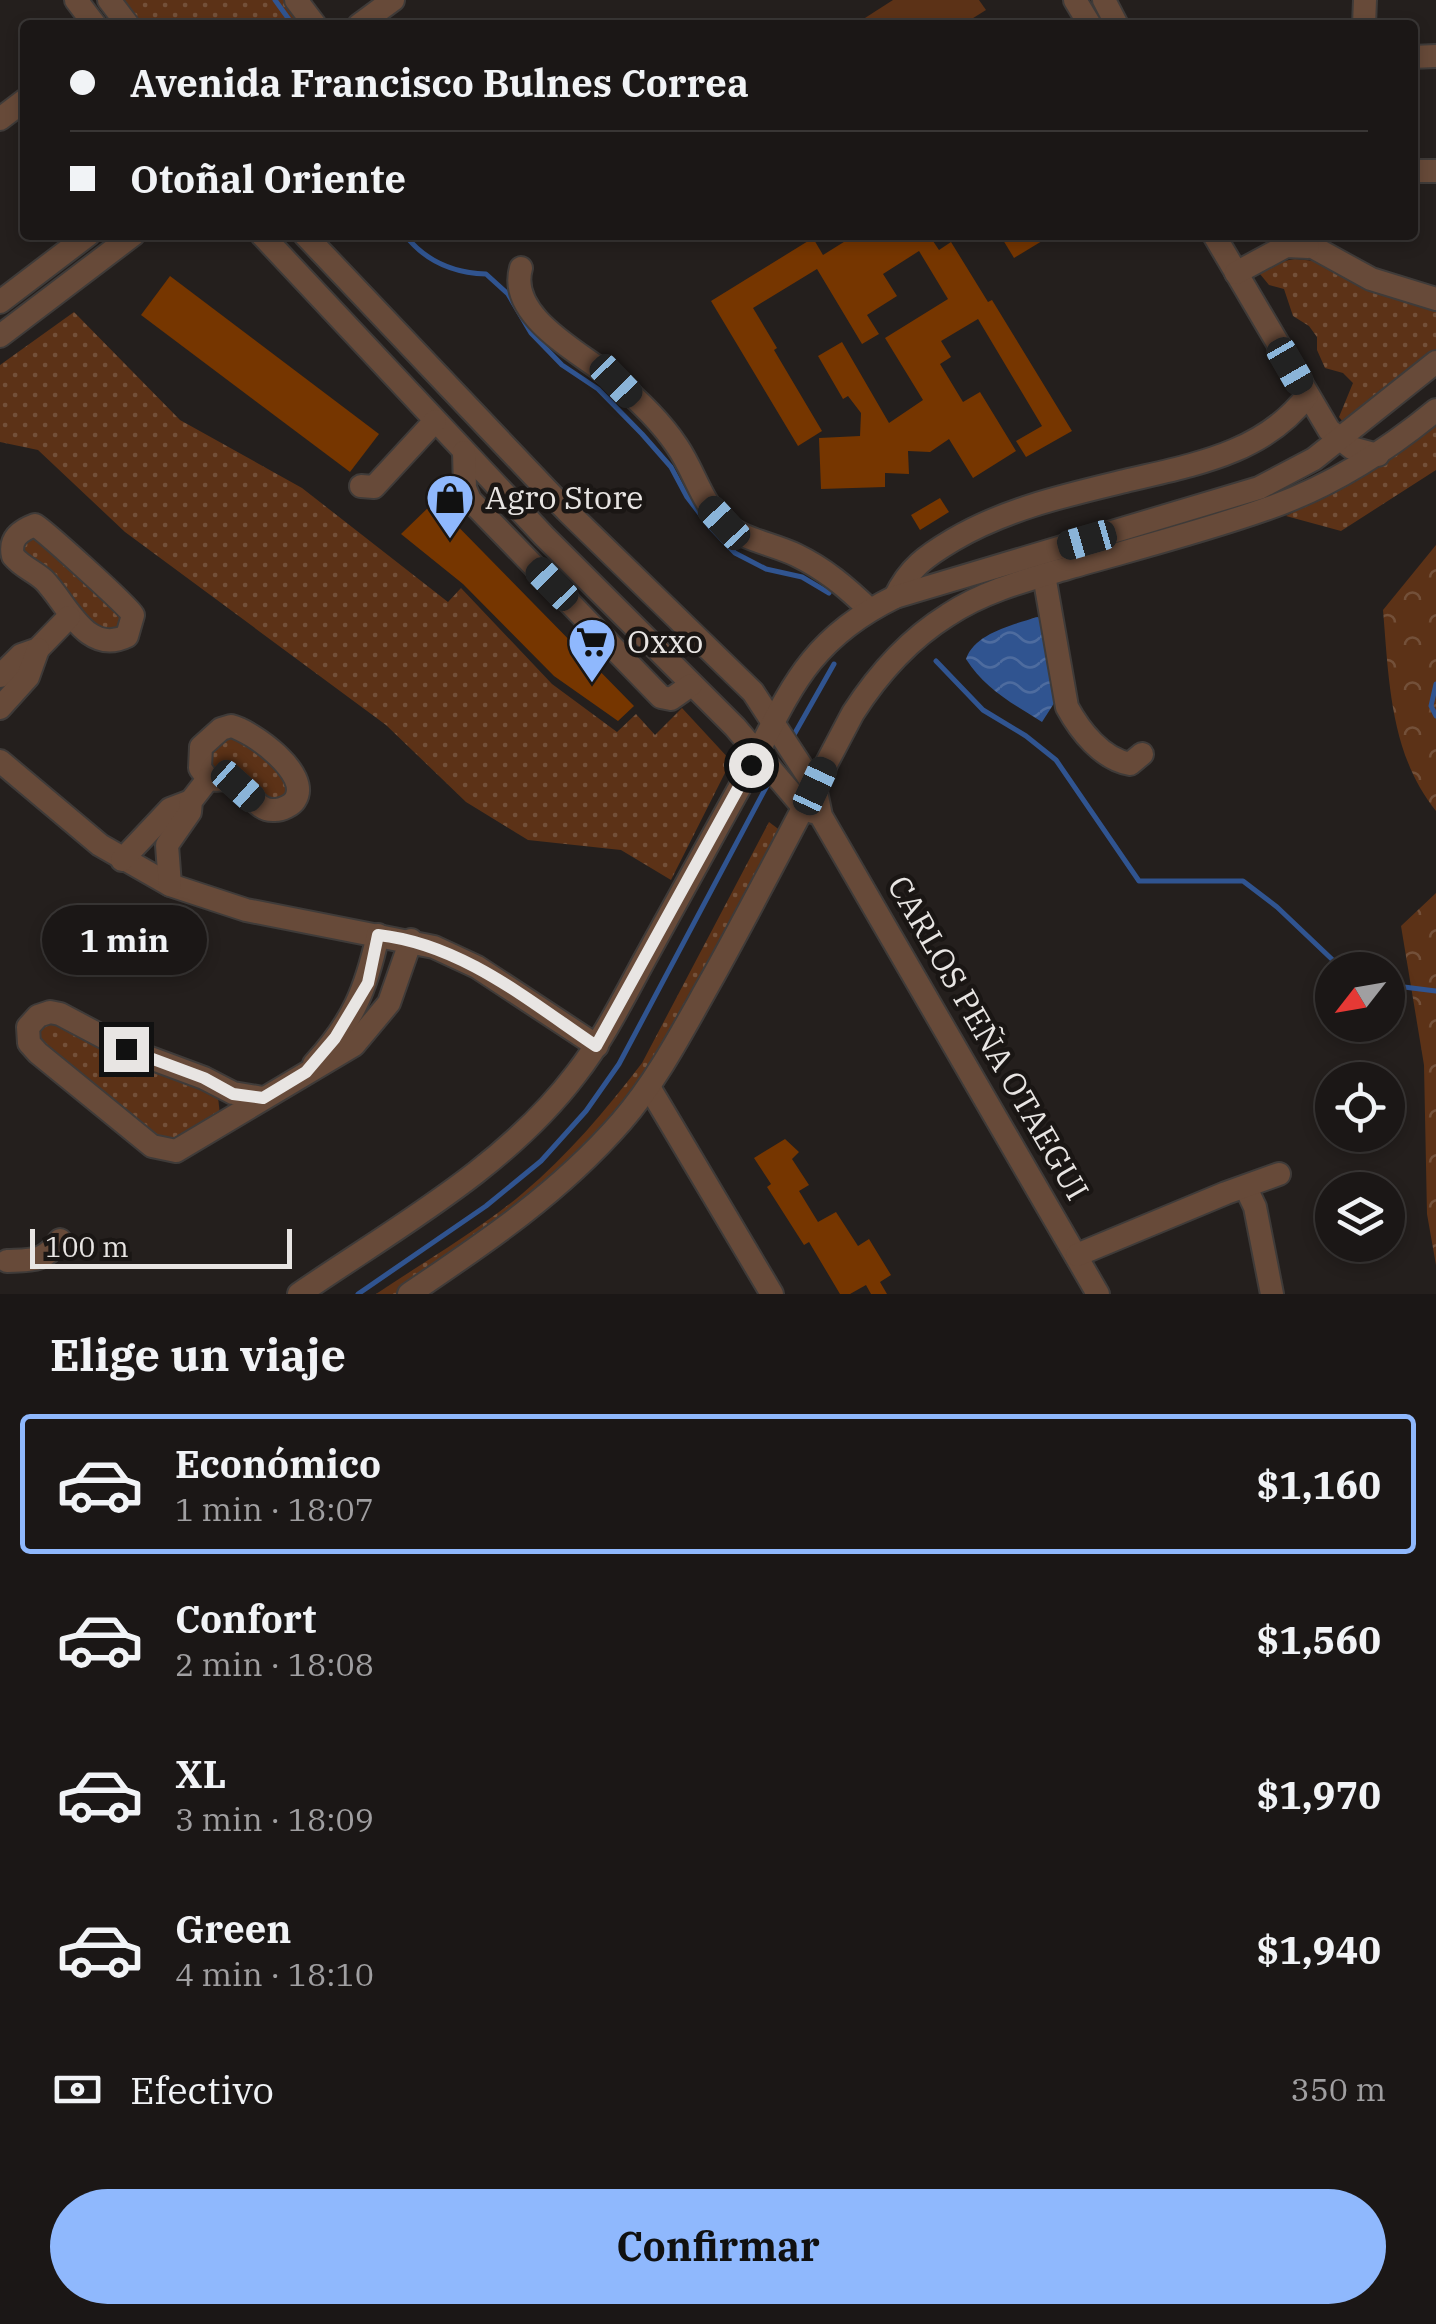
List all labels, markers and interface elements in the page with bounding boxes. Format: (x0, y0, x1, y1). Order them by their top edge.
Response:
text: Avenida Francisco Bulnes Correa (130, 58, 749, 107)
text: Otoñal Oriente (130, 154, 406, 203)
car (1262, 333, 1318, 399)
car (584, 349, 648, 413)
shop icon: Agro Store (424, 472, 476, 540)
place label: Agro Store (485, 476, 644, 518)
car (693, 491, 755, 555)
car (1054, 517, 1120, 563)
car (520, 552, 584, 616)
supermarket icon: Oxxo (566, 616, 618, 684)
place label: Oxxo (627, 620, 703, 662)
route start (729, 743, 774, 788)
car (789, 752, 841, 820)
car (206, 755, 270, 817)
street label: CARLOS PEÑA OTAEGUI (879, 868, 1099, 1207)
callout: 1 min (44, 904, 208, 974)
text: 1 min (80, 919, 169, 961)
north arrow (1315, 952, 1405, 1042)
map controls (1315, 952, 1405, 1262)
route end (104, 1027, 149, 1072)
button: locate (1315, 1062, 1405, 1152)
button: layers (1315, 1172, 1405, 1262)
scale bar (30, 1224, 292, 1268)
text: 100 m (45, 1228, 129, 1265)
text: Elige un viaje (50, 1325, 346, 1383)
icon: car (55, 1439, 145, 1529)
text: Económico (175, 1439, 381, 1488)
text: $1,160 (1256, 1460, 1381, 1509)
text: 1 min · 18:07 (175, 1488, 374, 1530)
icon: car (55, 1594, 145, 1684)
text: Confort (175, 1594, 316, 1643)
text: $1,560 (1256, 1615, 1381, 1664)
text: 2 min · 18:08 (175, 1643, 374, 1685)
icon: car (55, 1749, 145, 1839)
text: XL (175, 1749, 226, 1798)
text: $1,970 (1256, 1770, 1381, 1819)
text: 3 min · 18:09 (175, 1798, 374, 1840)
icon: car (55, 1904, 145, 1994)
text: Green (175, 1904, 291, 1953)
text: $1,940 (1256, 1925, 1381, 1974)
text: 4 min · 18:10 (175, 1953, 374, 1995)
icon: cash (50, 2062, 105, 2117)
text: Efectivo (130, 2065, 274, 2114)
text: 350 m (1290, 2068, 1386, 2110)
button: Confirmar (50, 2189, 1386, 2304)

